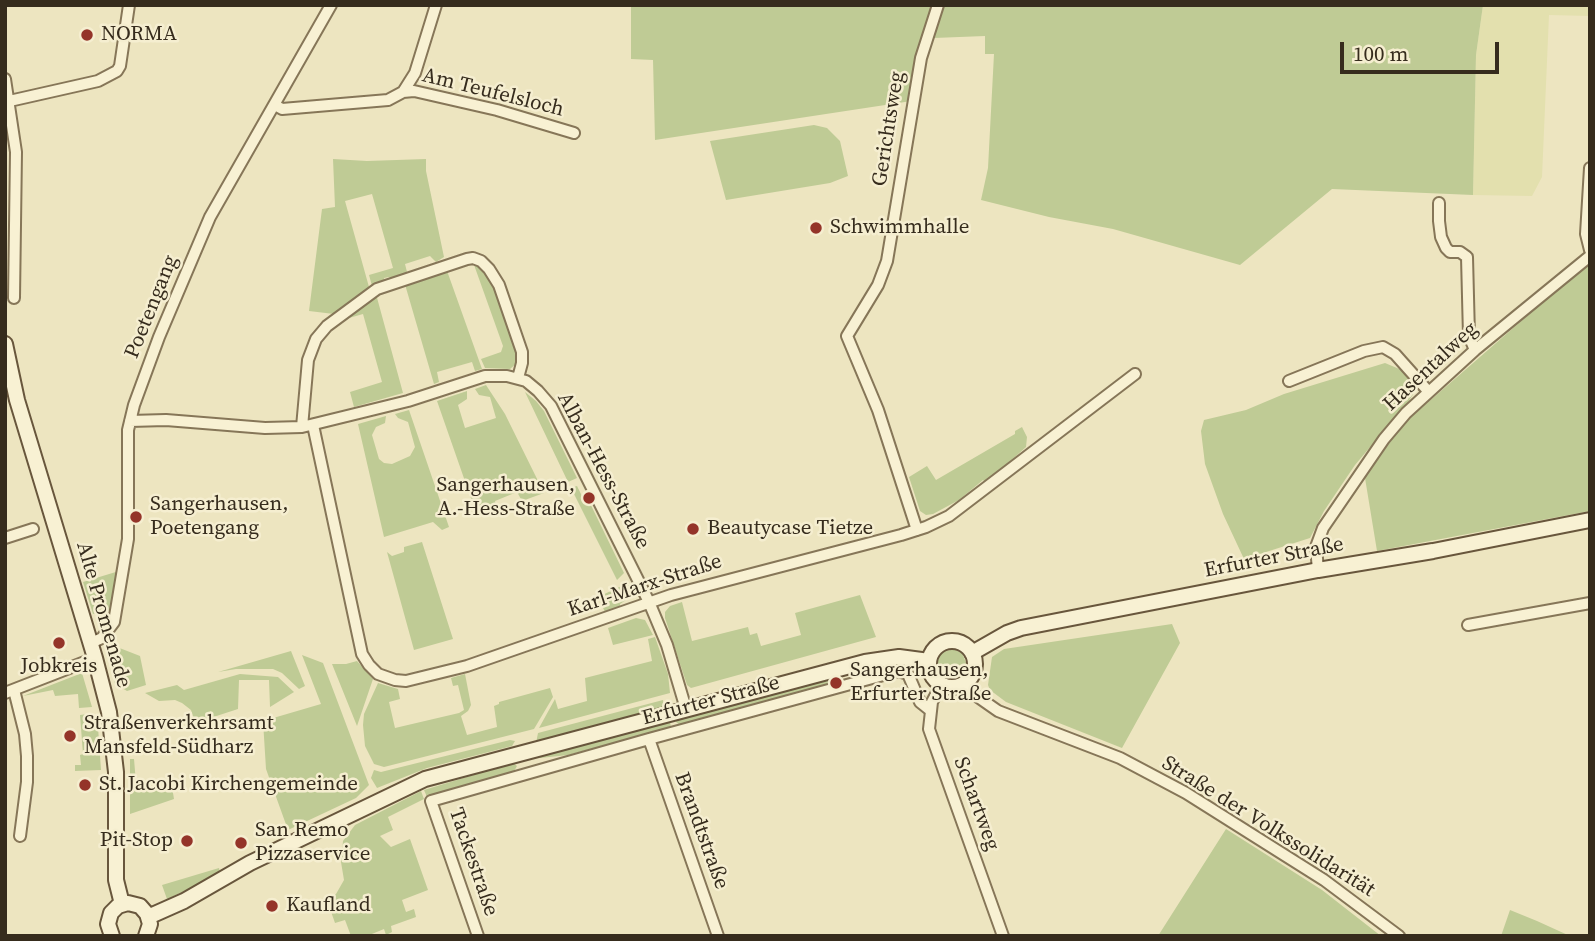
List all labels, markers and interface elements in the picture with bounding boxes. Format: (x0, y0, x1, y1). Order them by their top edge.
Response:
place label: NORMA (101, 22, 177, 48)
marker: NORMA (79, 27, 95, 43)
scale bar (1343, 28, 1502, 72)
text: 100 m (1353, 39, 1408, 68)
street label: Am Teufelsloch (420, 63, 566, 123)
street label: Gerichtsweg (867, 70, 911, 188)
place label: Schwimmhalle (830, 215, 969, 241)
marker: Schwimmhalle (808, 220, 824, 236)
street label: Poetengang (120, 252, 184, 362)
street label: Hasentalweg (1379, 317, 1483, 417)
street label: Alban-Hess-Straße (551, 388, 655, 554)
place label: Sangerhausen, A.-Hess-Straße (437, 473, 575, 523)
marker: Sangerhausen, A.-Hess-Straße (581, 490, 597, 506)
place label: Sangerhausen, Poetengang (150, 492, 288, 542)
marker: Sangerhausen, Poetengang (128, 509, 144, 525)
place label: Beautycase Tietze (707, 516, 873, 542)
marker: Beautycase Tietze (685, 521, 701, 537)
street label: Erfurter Straße (1202, 532, 1346, 584)
street label: Alte Promenade (70, 539, 136, 691)
street label: Karl-Marx-Straße (565, 549, 725, 623)
marker: Jobkreis (51, 635, 67, 651)
place label: Jobkreis (21, 654, 97, 680)
place label: Sangerhausen, Erfurter Straße (850, 658, 991, 708)
street label: Erfurter Straße (639, 671, 783, 731)
marker: Sangerhausen, Erfurter Straße (828, 675, 844, 691)
place label: Straßenverkehrsamt Mansfeld-Südharz (84, 711, 274, 761)
marker: Straßenverkehrsamt Mansfeld-Südharz (62, 728, 78, 744)
street label: Straße der Volkssolidarität (1157, 751, 1379, 903)
street label: Schartweg (947, 754, 1005, 854)
street label: Brandtstraße (668, 769, 734, 893)
place label: St. Jacobi Kirchengemeinde (99, 772, 358, 798)
marker: St. Jacobi Kirchengemeinde (77, 777, 93, 793)
street label: Tackestraße (443, 805, 503, 919)
place label: San Remo Pizzaservice (255, 818, 370, 868)
place label: Pit-Stop (100, 828, 173, 854)
marker: Pit-Stop (179, 833, 195, 849)
marker: San Remo Pizzaservice (233, 835, 249, 851)
place label: Kaufland (286, 893, 371, 919)
marker: Kaufland (264, 898, 280, 914)

